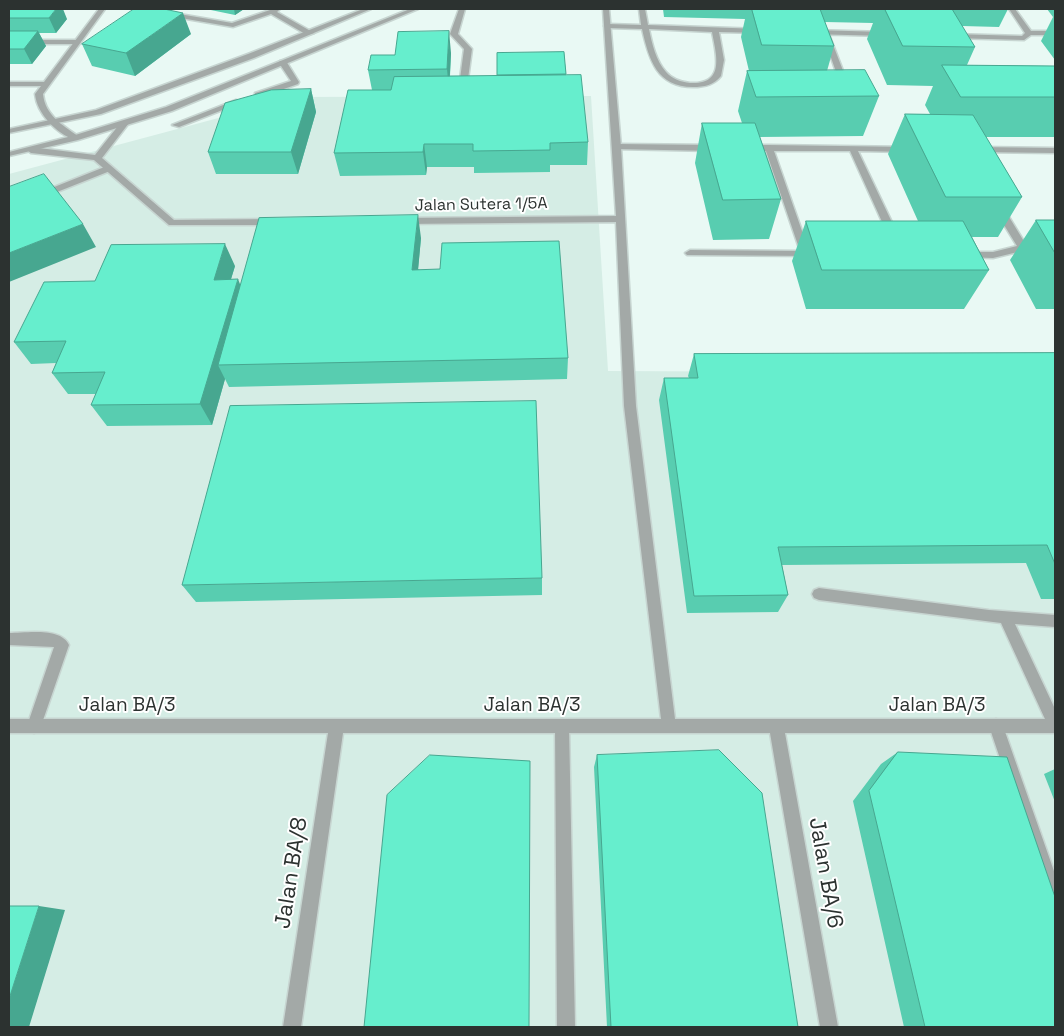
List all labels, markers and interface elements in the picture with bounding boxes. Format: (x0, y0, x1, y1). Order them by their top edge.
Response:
street label: Jalan Sutera 1/5A (414, 194, 548, 216)
street label: Jalan BA/3 (79, 695, 175, 717)
street label: Jalan BA/3 (484, 695, 580, 717)
street label: Jalan BA/3 (889, 695, 985, 717)
street label: Jalan BA/8 (270, 815, 314, 931)
street label: Jalan BA/6 (802, 815, 848, 931)

